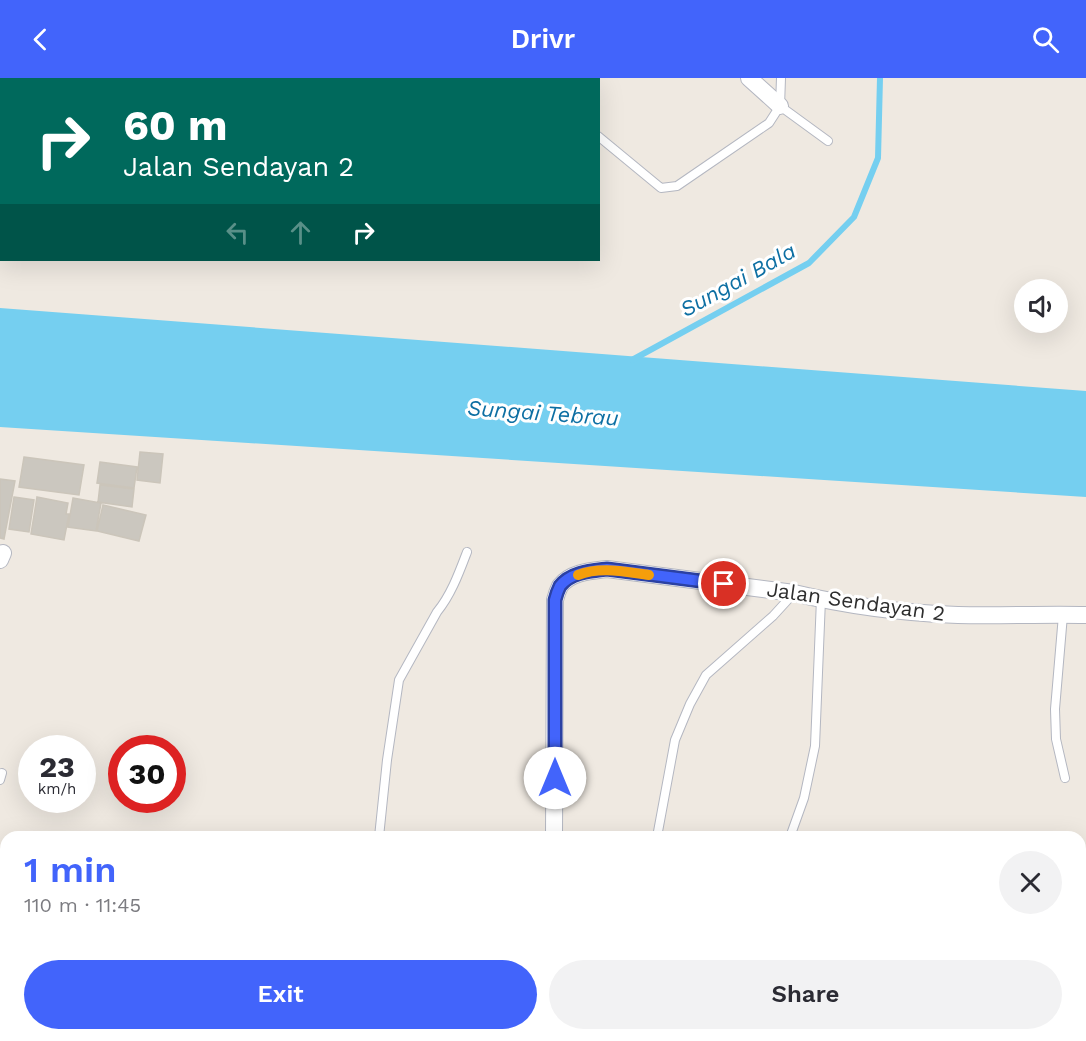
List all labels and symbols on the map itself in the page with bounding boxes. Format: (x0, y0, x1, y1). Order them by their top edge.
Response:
water label: Sungai Bala (676, 238, 800, 322)
water label: Sungai Tebrau (466, 395, 620, 431)
pin (698, 558, 749, 609)
street label: Jalan Sendayan 2 (765, 576, 947, 626)
speed limit sign: 30 (108, 735, 186, 813)
position arrow (523, 746, 587, 810)

